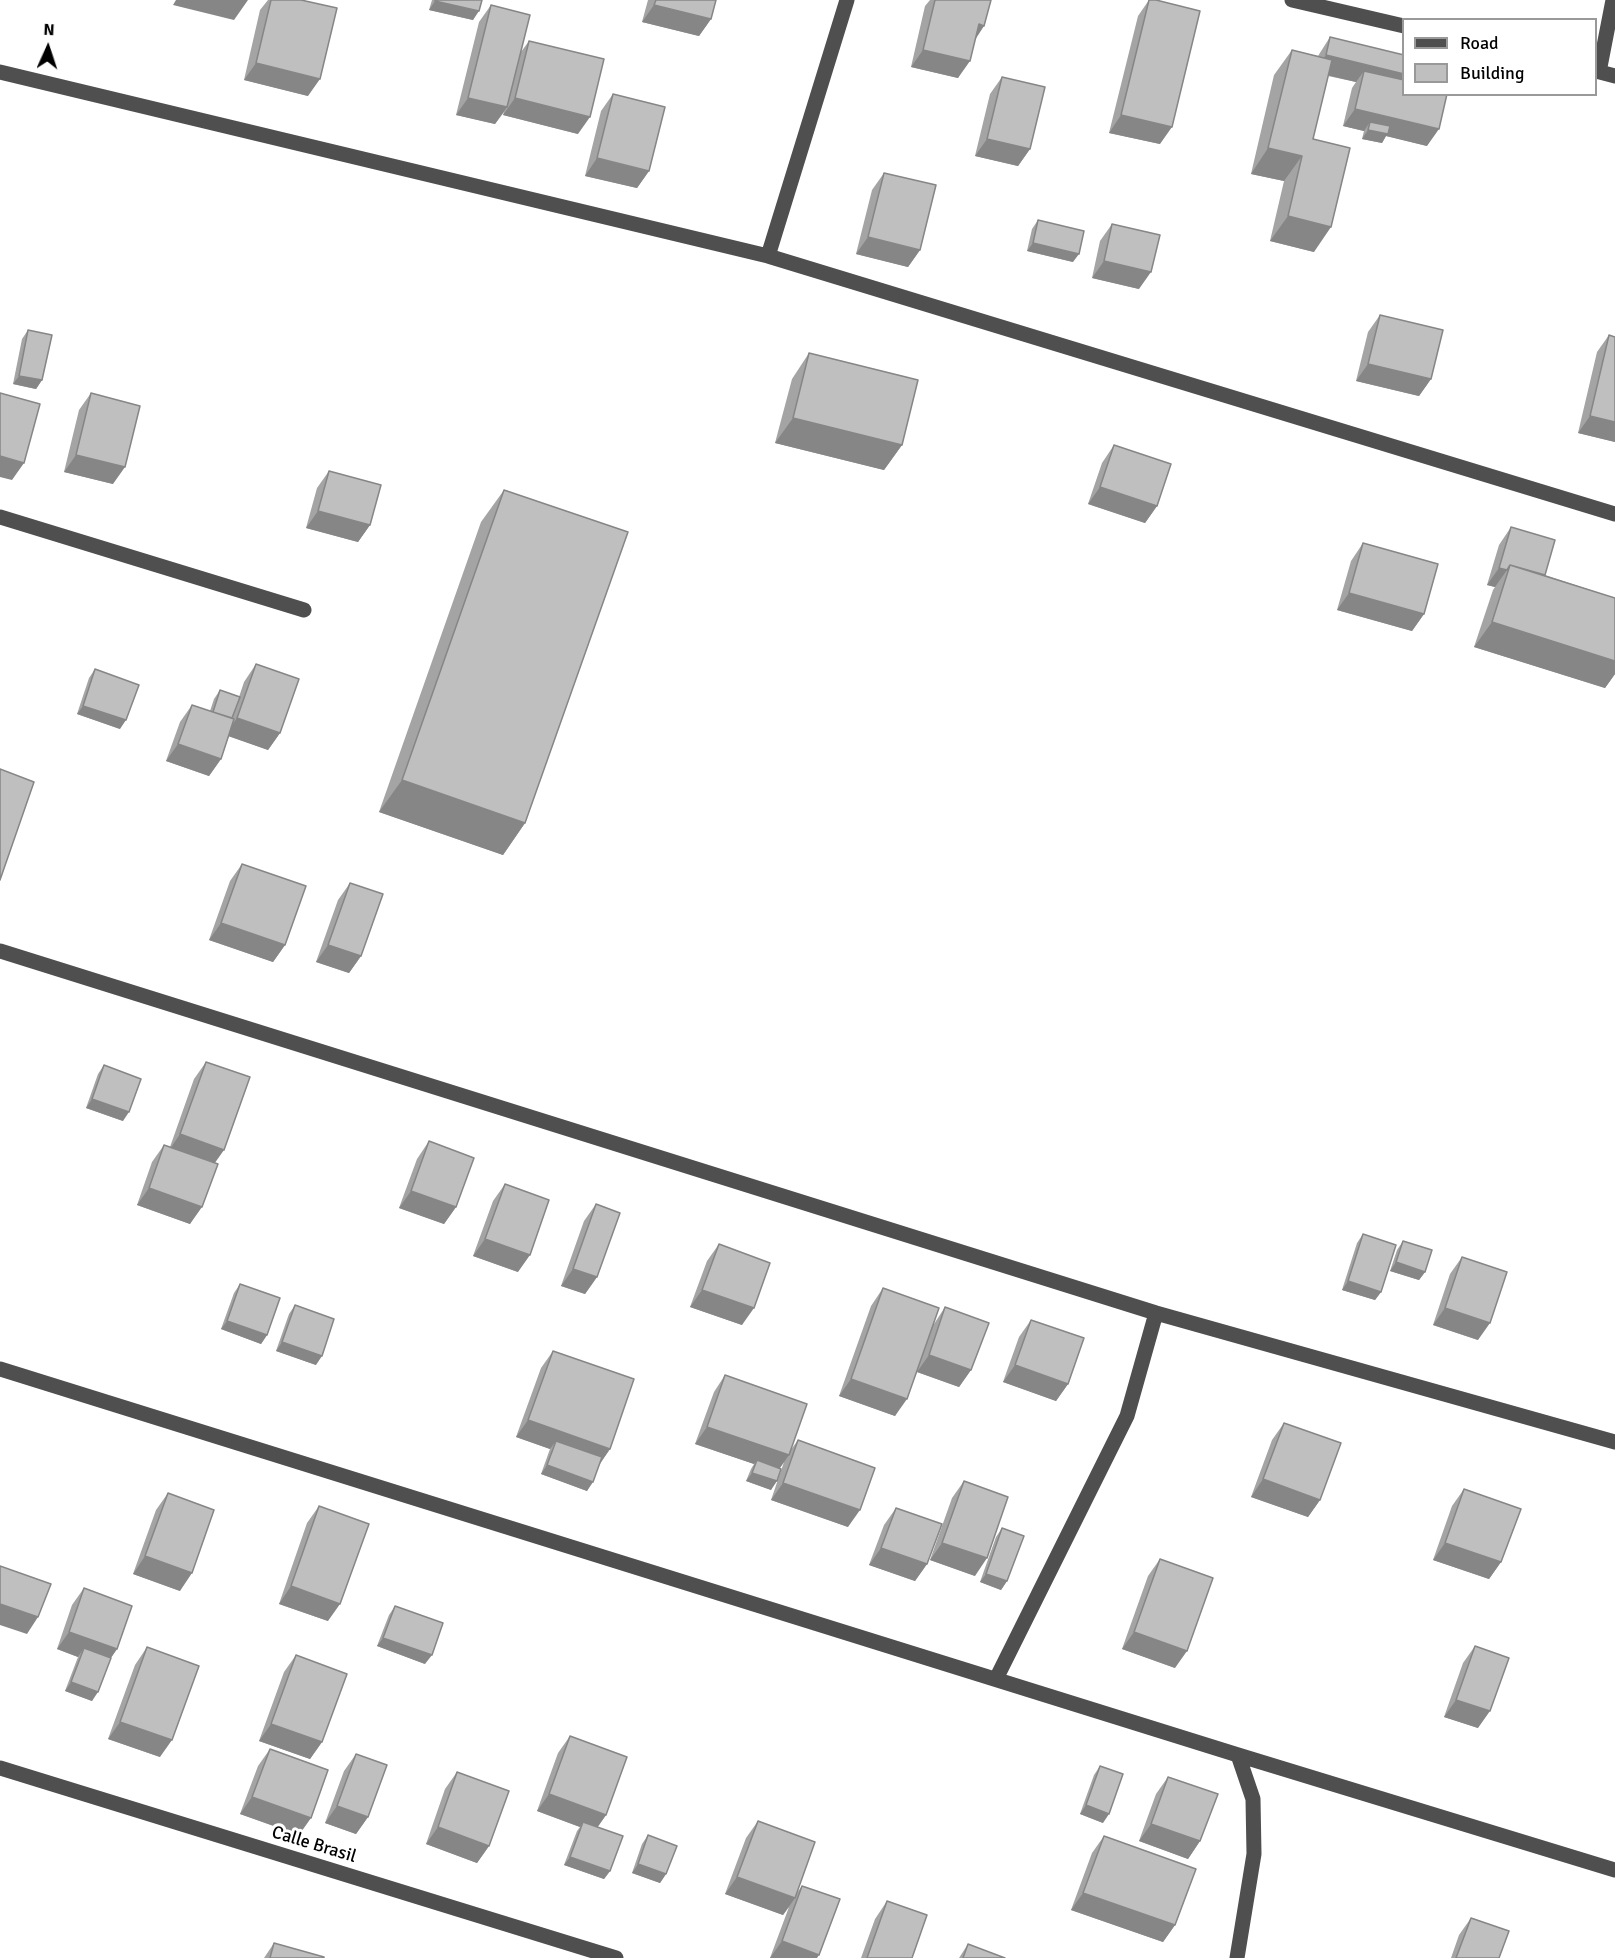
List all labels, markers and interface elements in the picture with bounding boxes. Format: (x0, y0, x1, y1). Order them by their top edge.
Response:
north arrow (18, 18, 78, 78)
legend (1402, 18, 1597, 96)
text: N (43, 20, 55, 40)
text: Road (1460, 32, 1499, 54)
text: Building (1460, 62, 1524, 84)
street label: Calle Brasil (269, 1822, 359, 1868)

